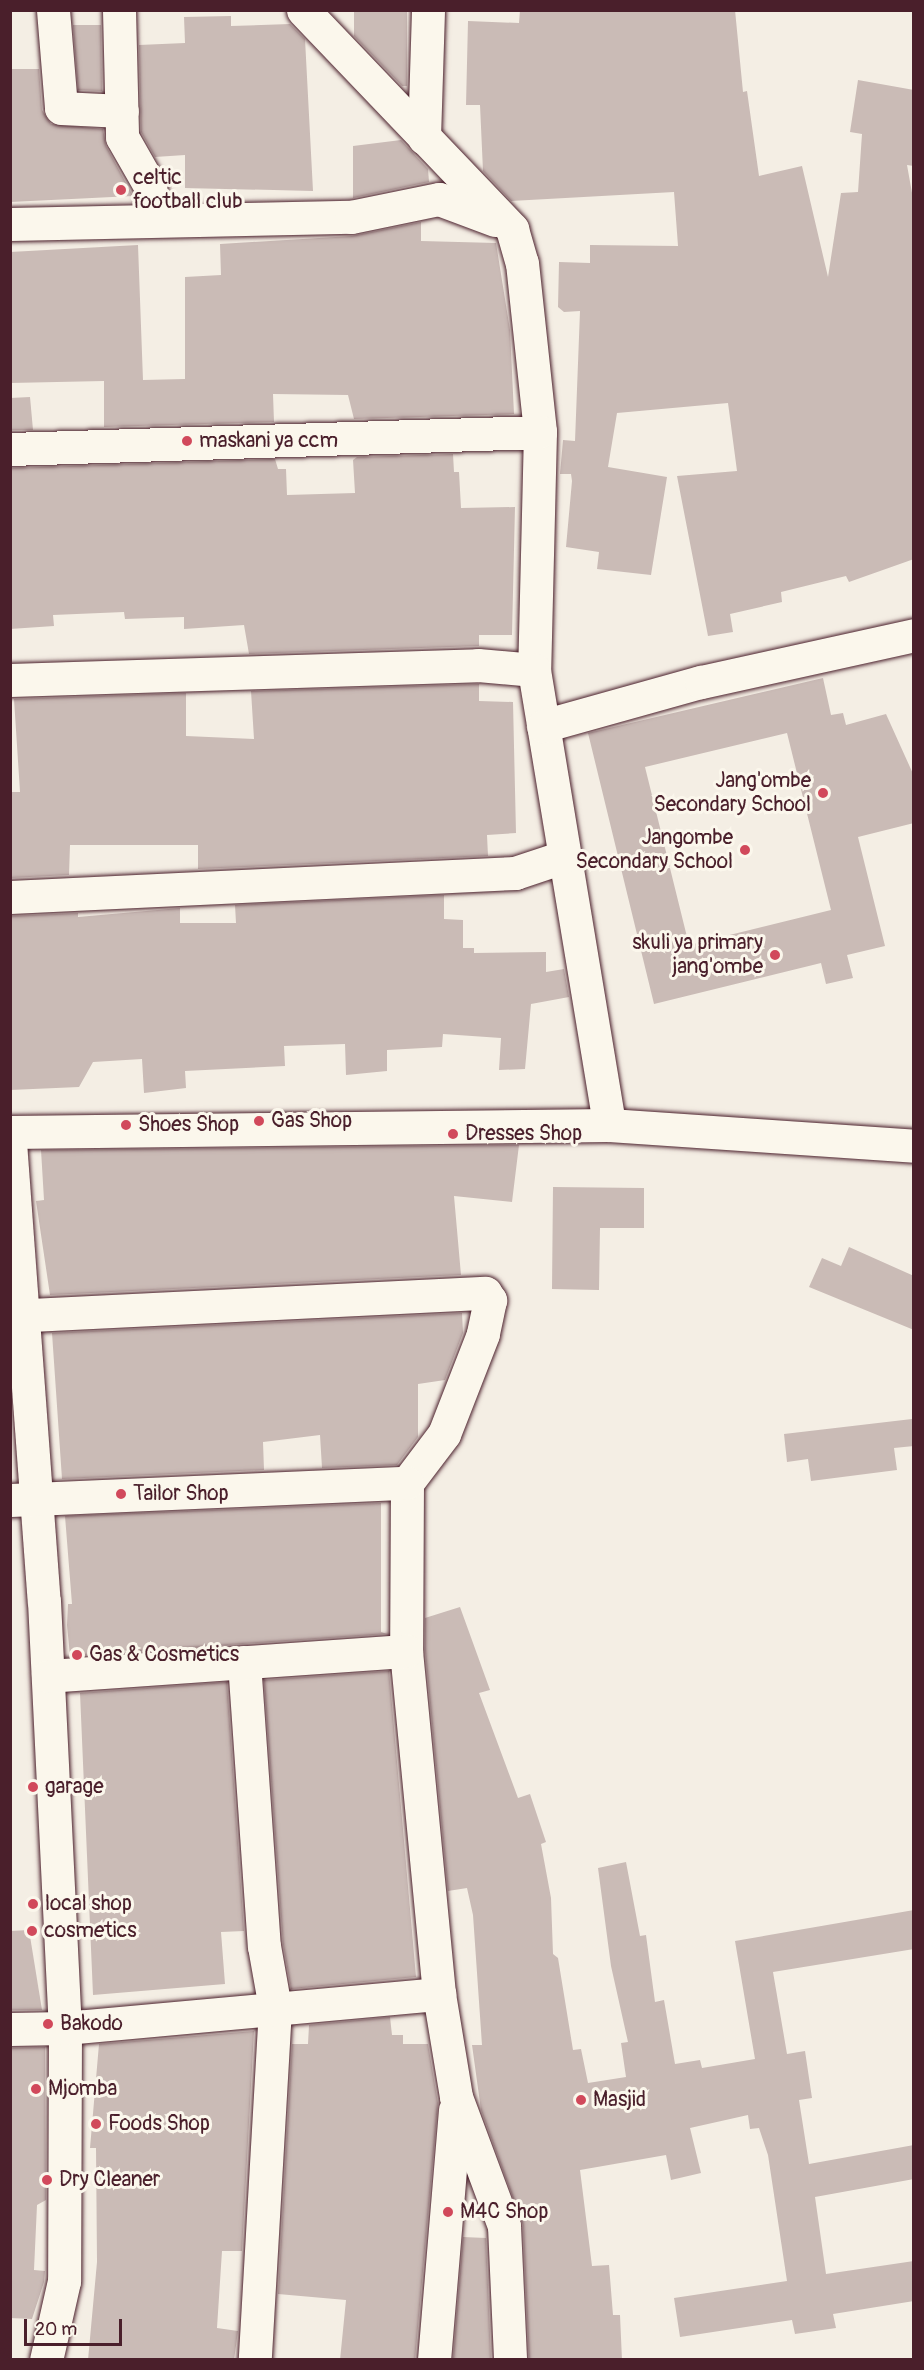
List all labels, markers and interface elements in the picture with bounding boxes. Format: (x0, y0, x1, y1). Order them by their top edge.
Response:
place label: celtic football club (133, 165, 242, 215)
marker: celtic football club (114, 183, 128, 197)
place label: maskani ya ccm (199, 428, 338, 454)
marker: maskani ya ccm (180, 434, 194, 448)
place label: Jang'ombe Secondary School (653, 768, 811, 818)
marker: Jang'ombe Secondary School (816, 786, 830, 800)
place label: Jangombe Secondary School (575, 825, 733, 875)
marker: Jangombe Secondary School (738, 843, 752, 857)
place label: skuli ya primary jang'ombe (632, 930, 763, 980)
marker: skuli ya primary jang'ombe (768, 948, 782, 962)
place label: Gas Shop (271, 1108, 352, 1134)
place label: Shoes Shop (138, 1112, 239, 1138)
marker: Gas Shop (252, 1114, 266, 1128)
marker: Shoes Shop (119, 1118, 133, 1132)
place label: Dresses Shop (465, 1121, 582, 1147)
marker: Dresses Shop (446, 1127, 460, 1141)
place label: Tailor Shop (133, 1481, 229, 1507)
marker: Tailor Shop (114, 1487, 128, 1501)
place label: Gas & Cosmetics (89, 1642, 239, 1668)
marker: Gas & Cosmetics (70, 1648, 84, 1662)
place label: garage (45, 1774, 104, 1800)
marker: garage (26, 1780, 40, 1794)
place label: local shop (45, 1891, 132, 1917)
marker: local shop (26, 1897, 40, 1911)
place label: cosmetics (44, 1918, 137, 1944)
marker: cosmetics (25, 1924, 39, 1938)
place label: Bakodo (60, 2011, 123, 2037)
marker: Bakodo (41, 2017, 55, 2031)
place label: Mjomba (48, 2076, 117, 2102)
marker: Mjomba (29, 2082, 43, 2096)
place label: Masjid (593, 2087, 646, 2113)
marker: Masjid (574, 2093, 588, 2107)
place label: Foods Shop (108, 2111, 210, 2137)
marker: Foods Shop (89, 2117, 103, 2131)
place label: Dry Cleaner (59, 2167, 160, 2193)
marker: Dry Cleaner (40, 2173, 54, 2187)
place label: M4C Shop (460, 2199, 548, 2225)
marker: M4C Shop (441, 2205, 455, 2219)
scale bar (27, 2307, 124, 2345)
text: 20 m (35, 2318, 77, 2341)

